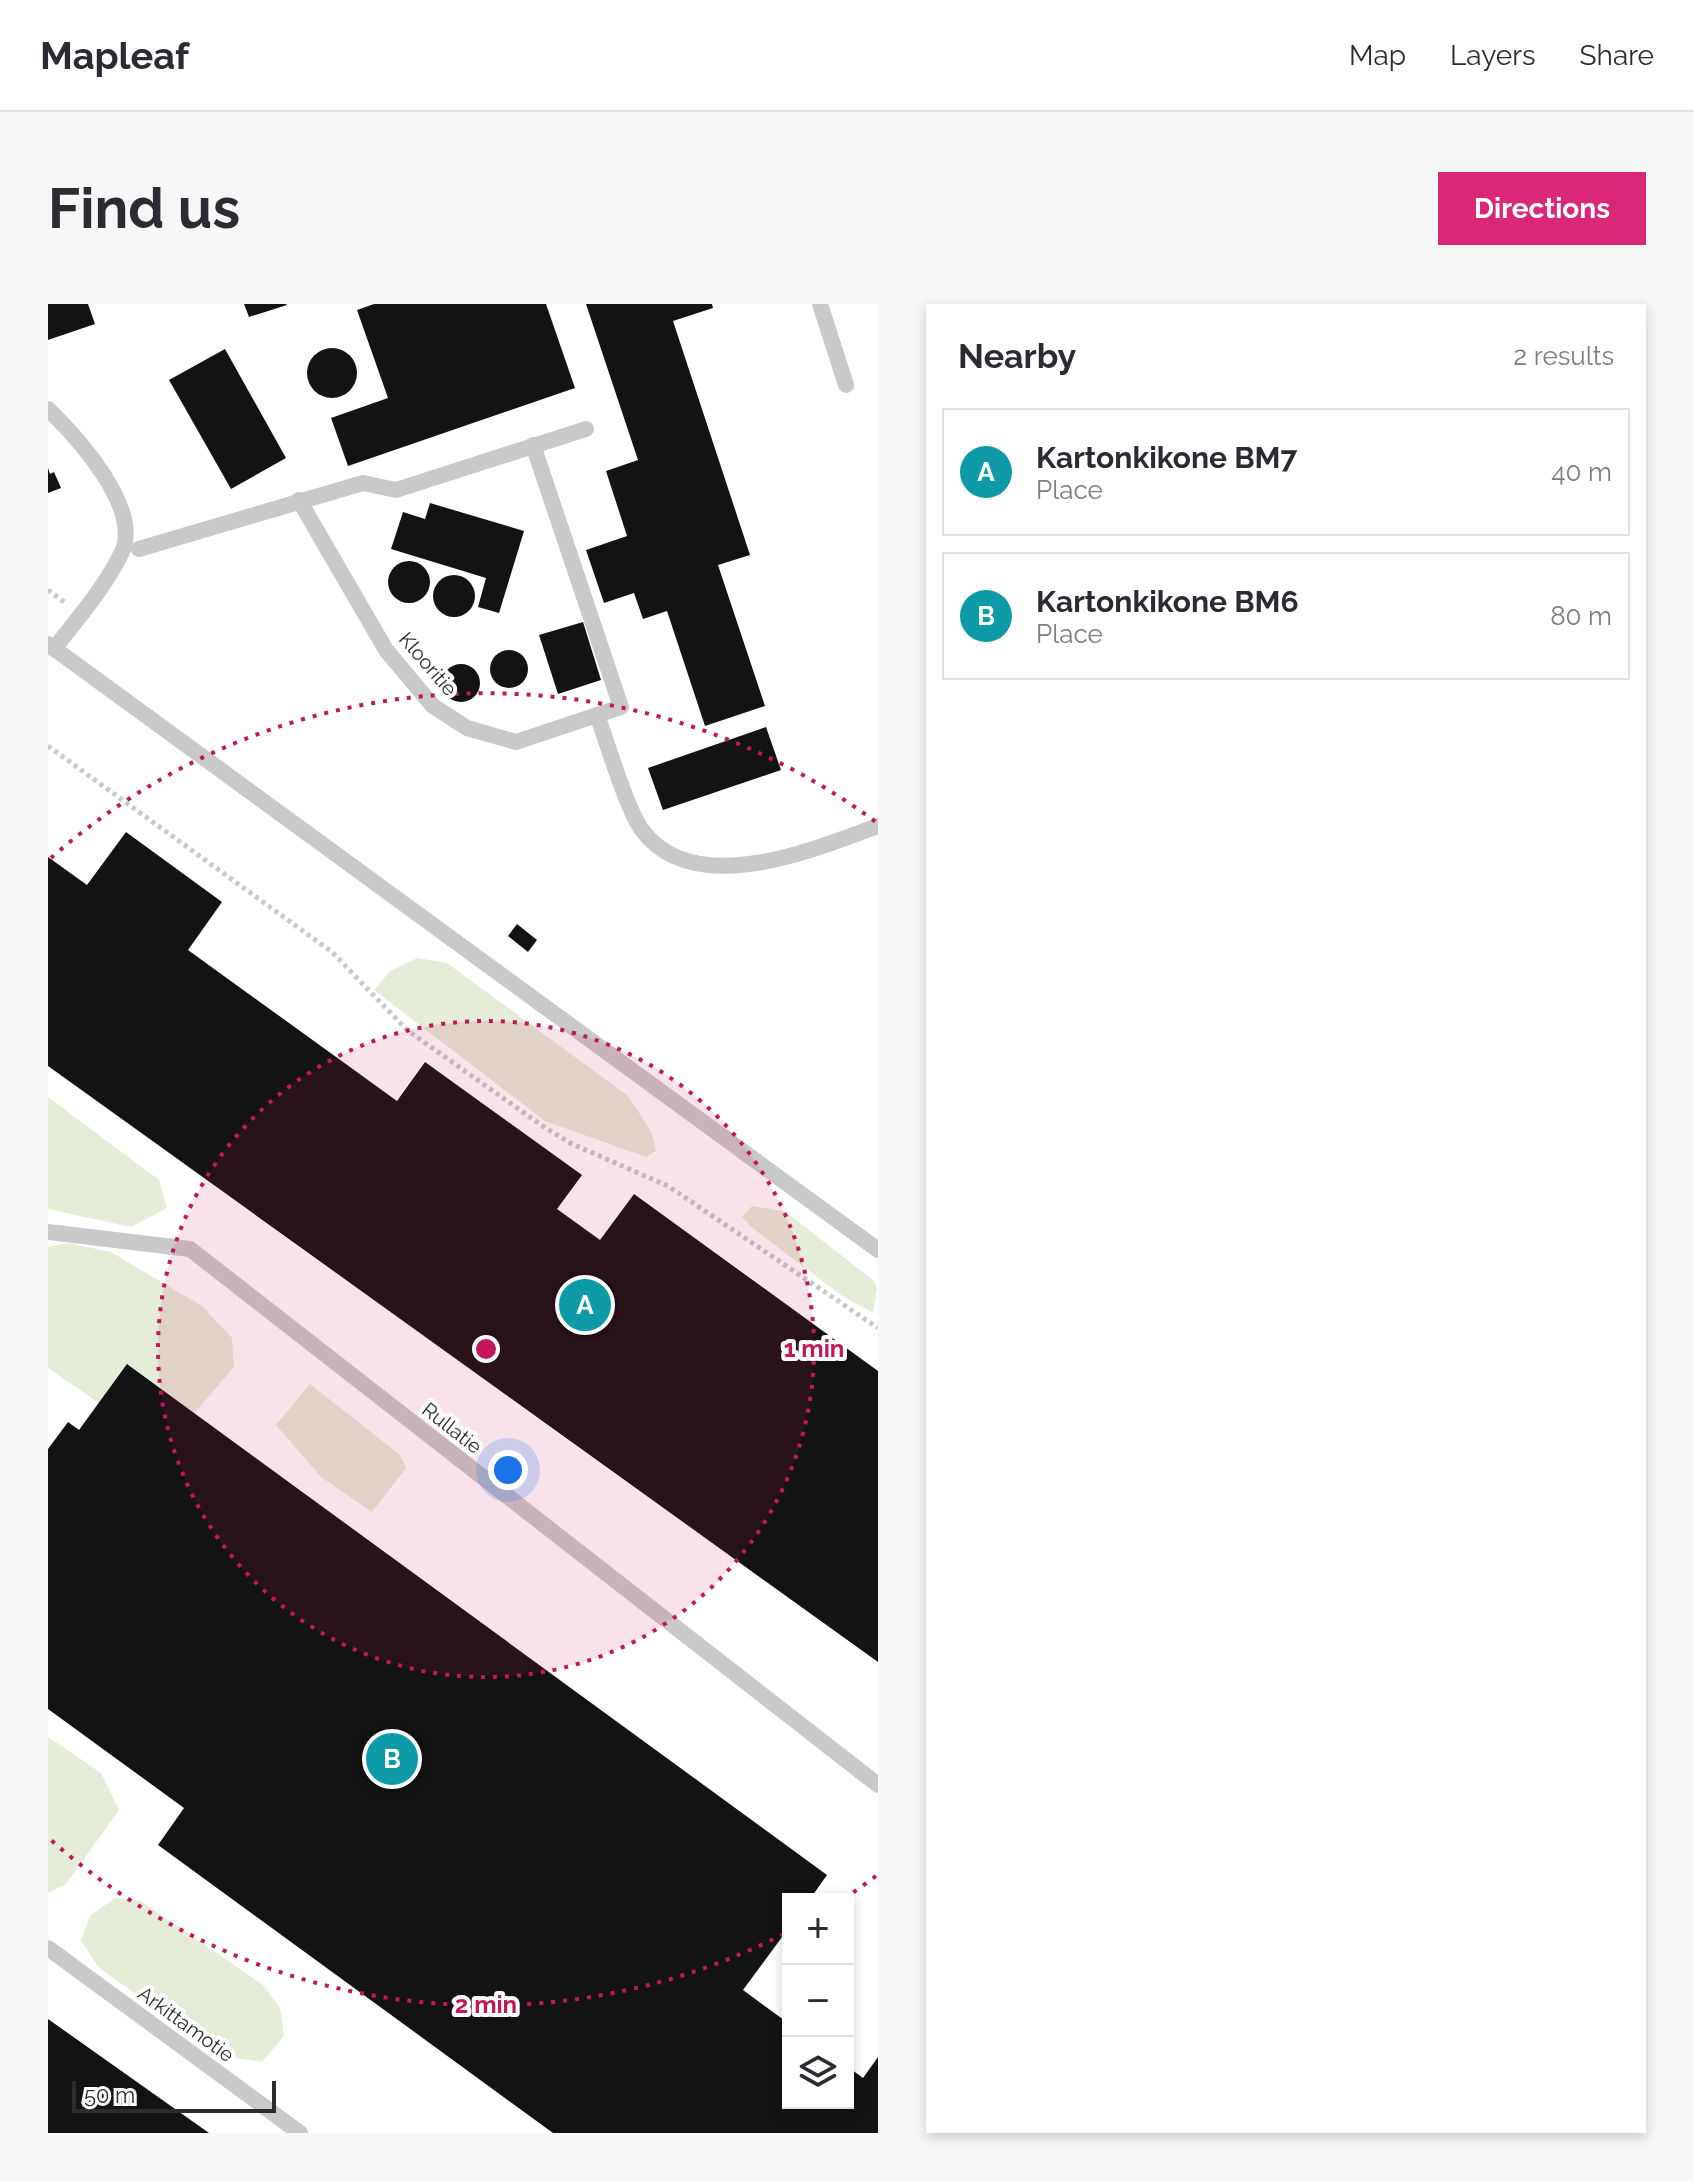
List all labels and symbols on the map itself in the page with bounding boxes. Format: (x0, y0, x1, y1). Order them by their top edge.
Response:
street label: Klooritie (394, 627, 462, 701)
pin: A (559, 1275, 611, 1335)
text: 1 min (784, 1334, 844, 1363)
centre of rings (472, 1335, 500, 1363)
street label: Rullatie (417, 1397, 487, 1459)
your location (488, 1450, 528, 1490)
pin: B (366, 1729, 418, 1789)
street label: Arkittamotie (133, 1981, 239, 2067)
text: 2 min (455, 1990, 517, 2019)
scale bar (72, 2077, 276, 2113)

